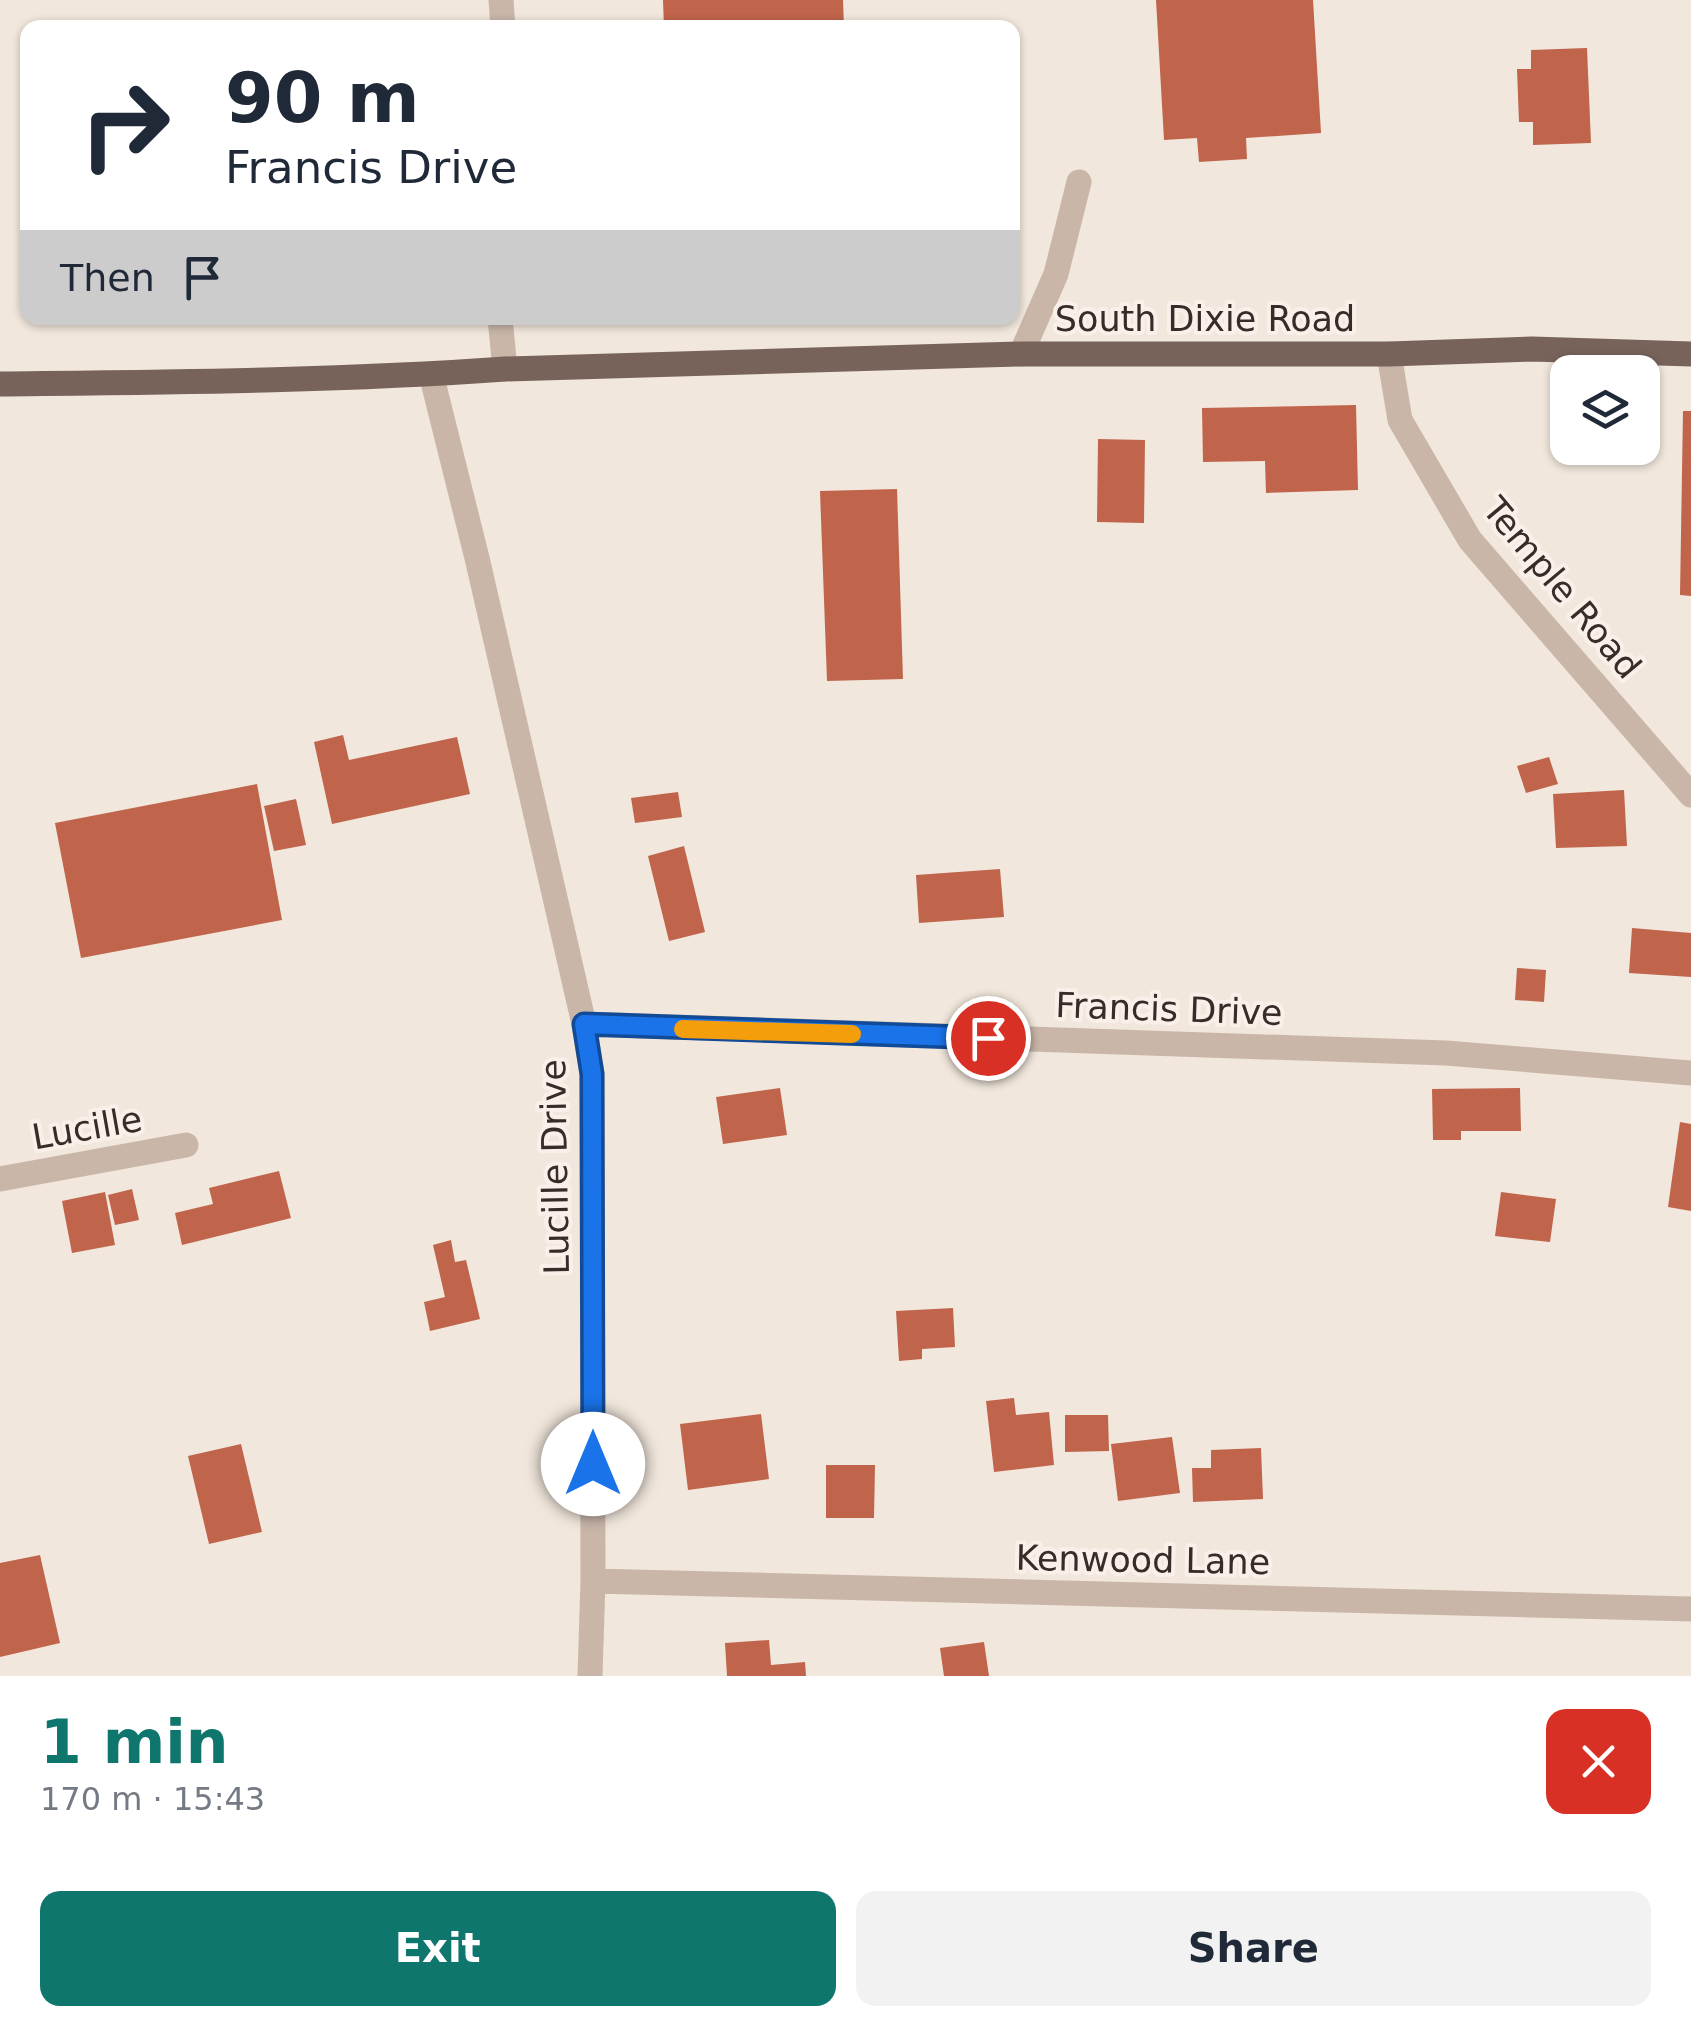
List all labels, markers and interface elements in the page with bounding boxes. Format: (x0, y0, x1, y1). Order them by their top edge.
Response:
text: 90 m (225, 57, 420, 139)
icon: right (60, 60, 190, 190)
text: Francis Drive (225, 141, 517, 194)
icon: arrive (175, 250, 230, 305)
text: Then (60, 256, 155, 300)
street label: South Dixie Road (1055, 299, 1355, 339)
map controls (1550, 355, 1660, 465)
button: layers (1550, 355, 1660, 465)
street label: Temple Road (1474, 489, 1649, 686)
street label: Francis Drive (1055, 985, 1283, 1033)
pin (946, 996, 1031, 1081)
icon: arrive (961, 1011, 1016, 1066)
street label: Lucille Drive (533, 1059, 577, 1275)
street label: Lucille (29, 1099, 145, 1157)
position arrow (541, 1412, 645, 1516)
street label: Kenwood Lane (1015, 1538, 1271, 1582)
text: 1 min (40, 1707, 228, 1777)
button: close (1546, 1709, 1651, 1814)
text: 170 m · 15:43 (40, 1780, 265, 1818)
button: Exit (40, 1891, 836, 2006)
button: Share (856, 1891, 1651, 2006)

